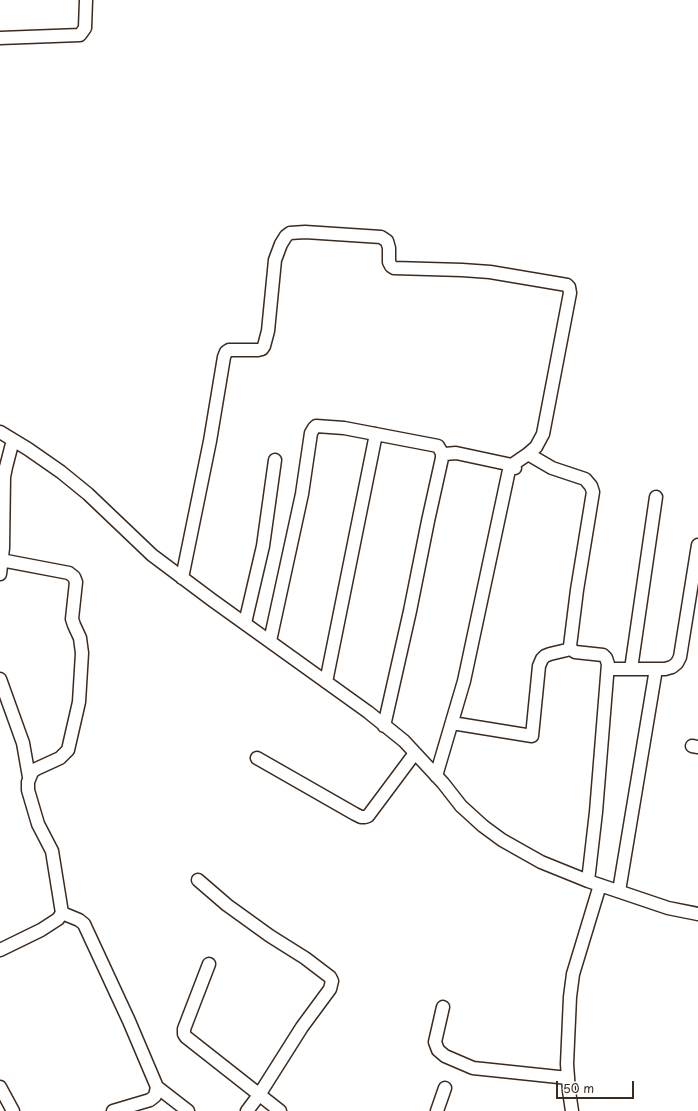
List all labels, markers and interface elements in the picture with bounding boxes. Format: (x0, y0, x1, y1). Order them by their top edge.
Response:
scale bar (558, 1073, 636, 1099)
text: 50 m (563, 1079, 594, 1097)

